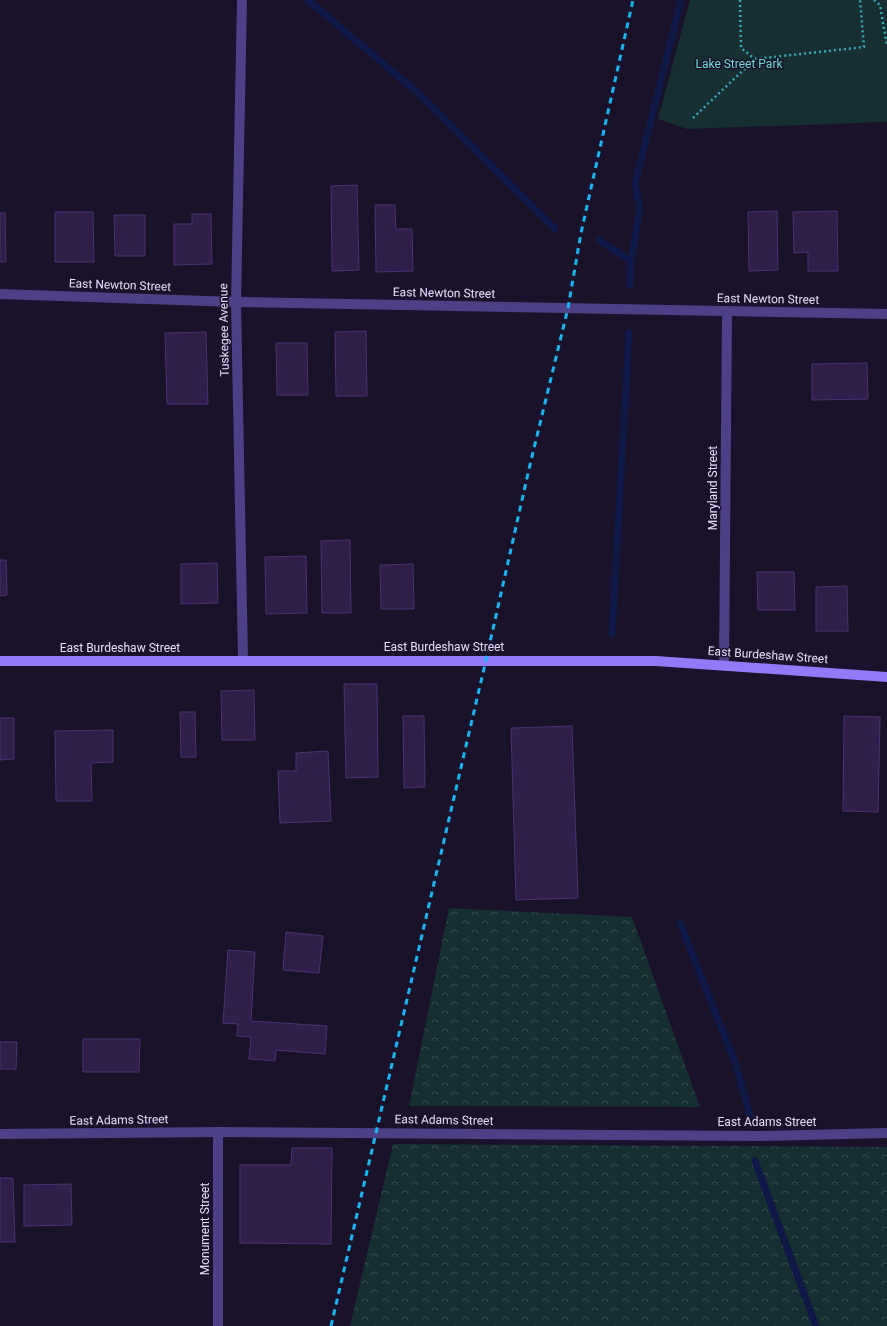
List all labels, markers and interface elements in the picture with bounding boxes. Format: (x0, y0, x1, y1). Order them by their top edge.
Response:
park label: Lake Street Park (695, 57, 783, 71)
street label: East Newton Street (69, 276, 171, 294)
street label: Tuskegee Avenue (216, 283, 232, 377)
street label: East Newton Street (393, 285, 495, 301)
street label: East Newton Street (717, 291, 819, 307)
street label: Maryland Street (706, 446, 720, 530)
street label: East Burdeshaw Street (384, 640, 504, 654)
street label: East Burdeshaw Street (60, 641, 180, 655)
street label: East Burdeshaw Street (707, 644, 829, 666)
street label: East Adams Street (69, 1112, 169, 1128)
street label: East Adams Street (394, 1112, 494, 1128)
street label: East Adams Street (718, 1115, 817, 1129)
street label: Monument Street (198, 1183, 212, 1275)

